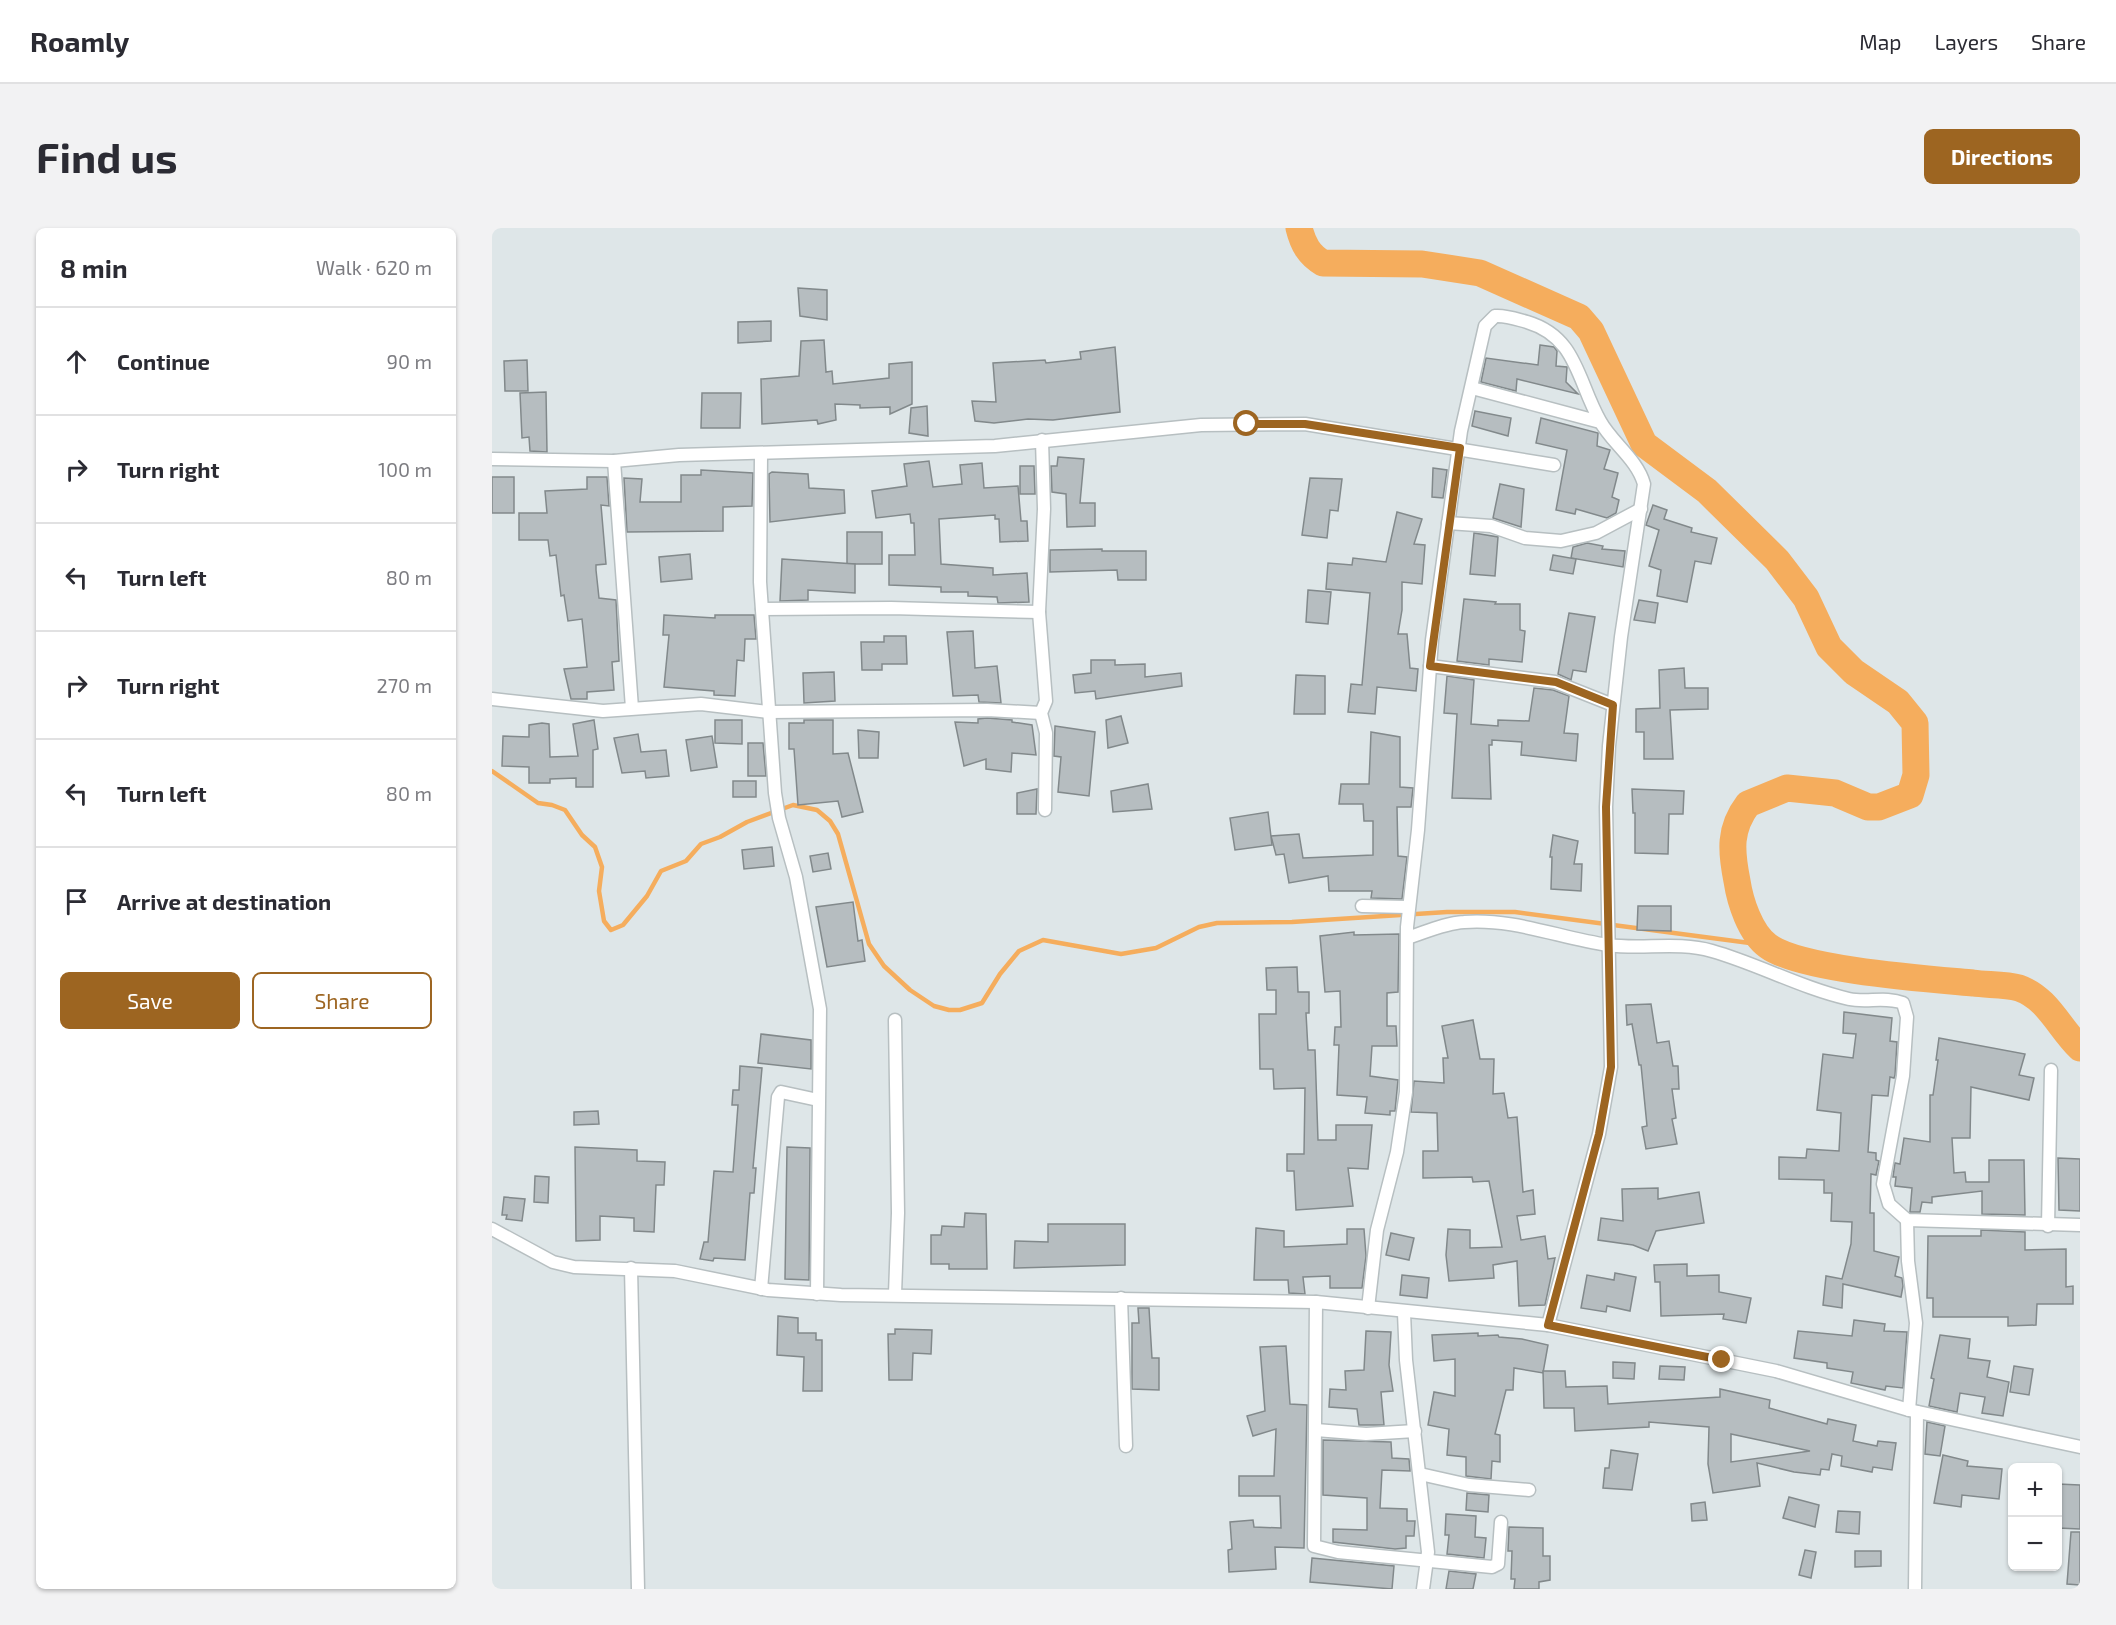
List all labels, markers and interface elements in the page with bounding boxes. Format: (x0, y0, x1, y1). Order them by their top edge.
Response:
text: Roamly (30, 24, 129, 58)
text: Map (1859, 29, 1901, 54)
text: Layers (1934, 29, 1998, 54)
text: Share (2031, 29, 2086, 54)
button: Directions (1924, 129, 2080, 184)
text: Find us (36, 131, 178, 181)
text: 8 min (60, 252, 128, 283)
text: Walk · 620 m (316, 255, 432, 279)
icon: ahead (60, 345, 93, 378)
text: Continue (117, 348, 210, 374)
text: 90 m (387, 349, 432, 373)
route start (1233, 410, 1259, 436)
icon: right (60, 453, 93, 486)
text: Turn right (117, 456, 219, 482)
text: 100 m (378, 457, 432, 481)
icon: left (60, 561, 93, 594)
text: Turn left (117, 564, 206, 590)
text: 80 m (386, 565, 432, 589)
icon: right (60, 669, 93, 702)
text: Turn right (117, 672, 219, 698)
text: 270 m (376, 673, 432, 697)
icon: left (60, 777, 93, 810)
text: Turn left (117, 780, 206, 806)
text: 80 m (386, 781, 432, 805)
icon: arrive (60, 885, 93, 918)
text: Arrive at destination (117, 888, 331, 914)
button: Save (60, 972, 240, 1029)
button: Share (252, 972, 432, 1029)
route end (1708, 1346, 1734, 1372)
map controls (2008, 1463, 2062, 1571)
button: + (2008, 1463, 2062, 1517)
button: − (2008, 1517, 2062, 1571)

